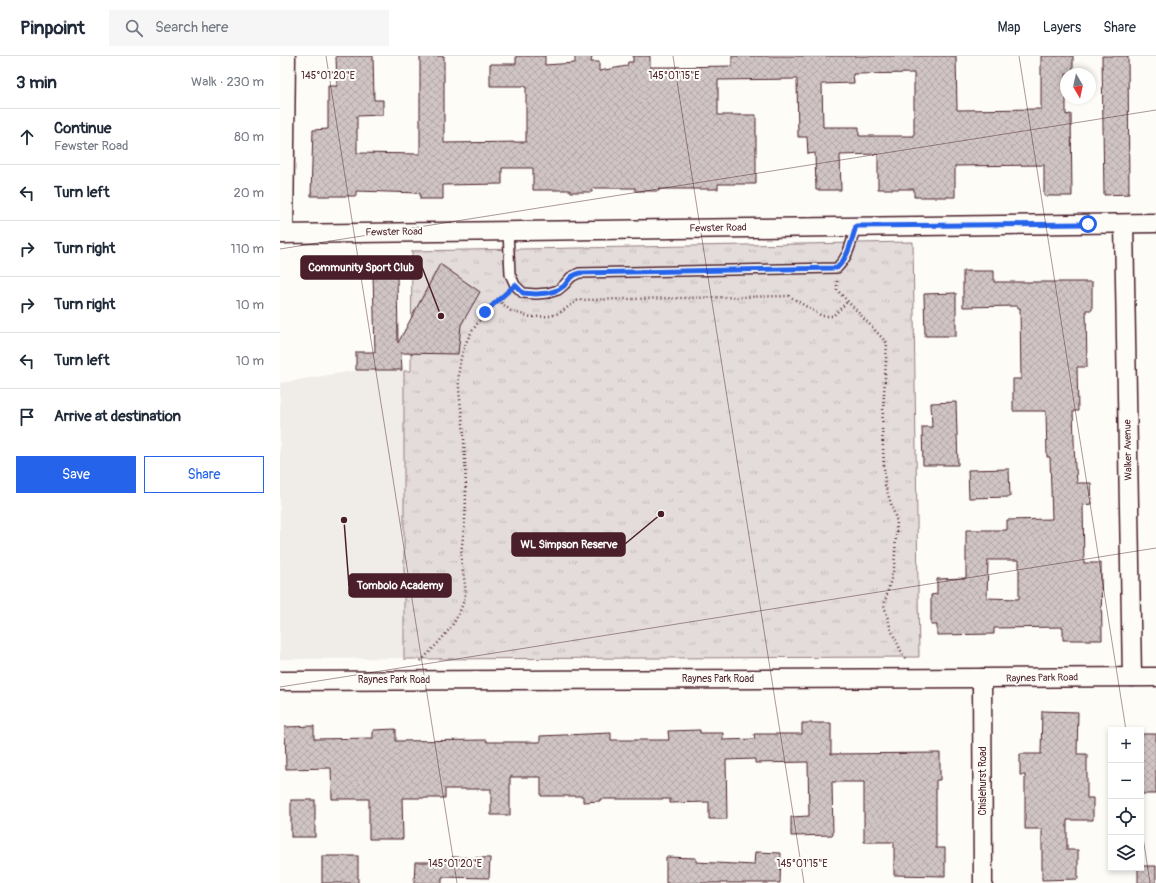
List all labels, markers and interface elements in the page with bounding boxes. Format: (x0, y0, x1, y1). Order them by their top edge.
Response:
search box (109, 10, 389, 46)
text: Pinpoint (20, 16, 85, 40)
icon: search (123, 17, 145, 39)
text: Search here (155, 18, 228, 37)
text: Map (998, 19, 1021, 36)
text: Layers (1043, 19, 1081, 36)
text: Share (1103, 19, 1136, 36)
north arrow (1060, 68, 1096, 104)
text: 145°01'20"E (301, 70, 355, 82)
text: 145°01'15"E (649, 70, 699, 82)
text: 3 min (16, 72, 57, 93)
text: Walk · 230 m (191, 74, 264, 90)
text: Continue (54, 119, 112, 138)
icon: ahead (16, 126, 38, 148)
text: 80 m (234, 129, 264, 145)
text: Fewster Road (54, 138, 128, 154)
icon: left (16, 182, 38, 204)
text: Turn left (54, 183, 110, 202)
text: 20 m (233, 185, 264, 201)
route start (1079, 215, 1097, 233)
street label: Fewster Road (689, 221, 747, 234)
street label: Fewster Road (365, 225, 423, 238)
icon: right (16, 238, 38, 260)
text: Turn right (54, 239, 115, 258)
text: 110 m (231, 241, 264, 257)
callout: Community Sport Club (301, 256, 422, 279)
text: Community Sport Club (308, 261, 414, 274)
icon: right (16, 294, 38, 316)
text: Turn right (54, 295, 115, 314)
text: 10 m (236, 297, 264, 313)
route end (476, 303, 494, 321)
icon: left (16, 350, 38, 372)
text: Turn left (54, 351, 110, 370)
text: 10 m (236, 353, 264, 369)
icon: arrive (16, 406, 38, 428)
text: Arrive at destination (54, 407, 181, 426)
street label: Walker Avenue (1121, 419, 1135, 481)
button: Save (16, 456, 136, 493)
button: Share (144, 456, 264, 493)
callout: WL Simpson Reserve (512, 533, 625, 556)
text: WL Simpson Reserve (521, 538, 618, 551)
callout: Tombolo Academy (349, 574, 451, 597)
text: Tombolo Academy (356, 579, 443, 592)
street label: Raynes Park Road (1006, 671, 1078, 685)
street label: Raynes Park Road (682, 673, 754, 685)
street label: Raynes Park Road (358, 674, 430, 686)
map controls (1108, 727, 1144, 871)
button: + (1108, 727, 1144, 763)
street label: Chislehurst Road (977, 746, 989, 816)
button: − (1108, 763, 1144, 799)
button: locate (1108, 799, 1144, 835)
button: layers (1108, 835, 1144, 871)
text: 145°01'20"E (428, 858, 482, 870)
text: 145°01'15"E (777, 858, 827, 870)

